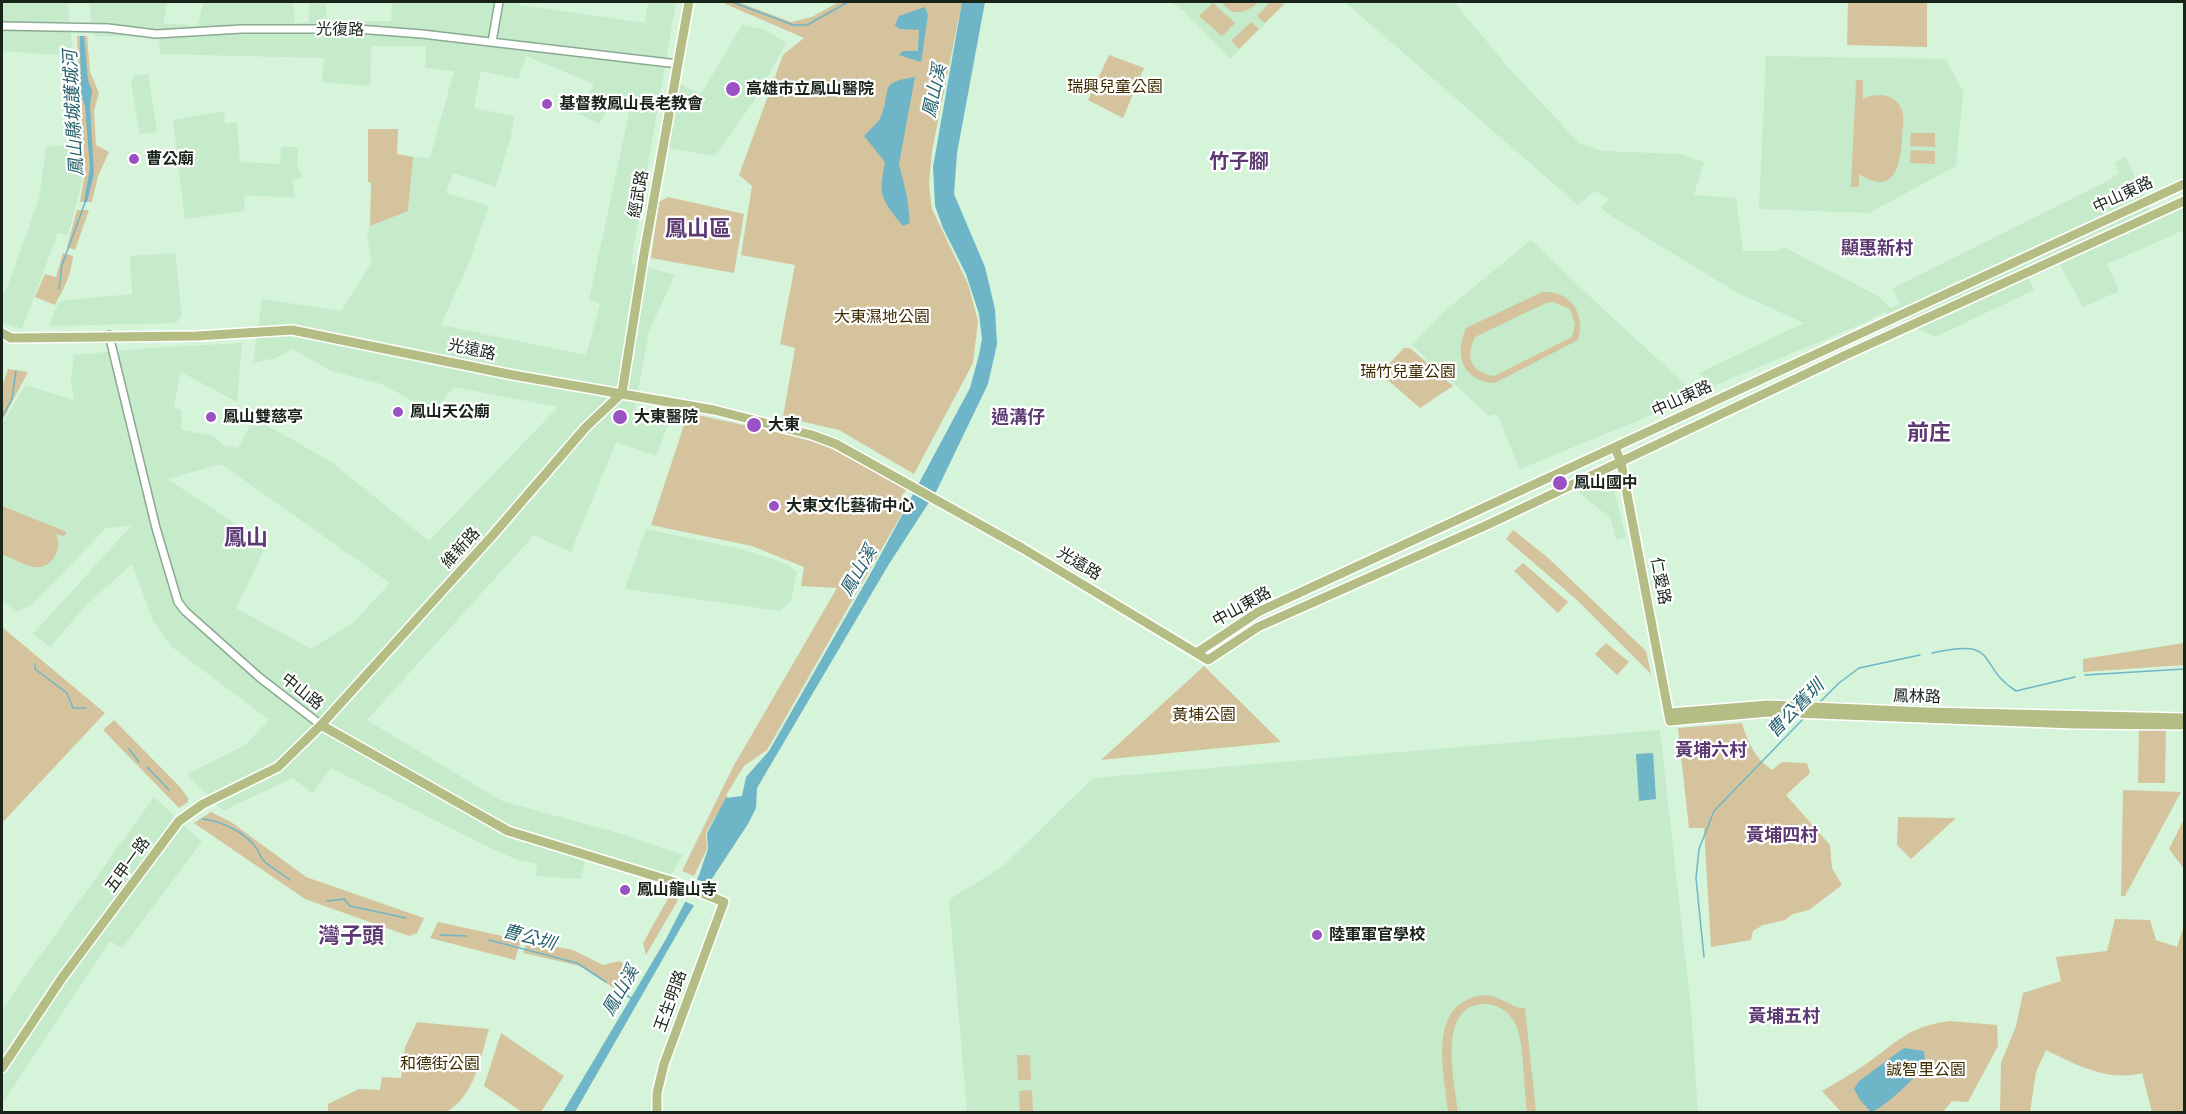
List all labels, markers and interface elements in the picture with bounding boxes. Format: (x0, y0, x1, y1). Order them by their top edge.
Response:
street label: 光復路 (316, 20, 364, 40)
water label: 鳳山縣城護城河 (60, 50, 88, 176)
water label: 鳳山溪 (919, 62, 951, 120)
park label: 瑞興兒童公園 (1067, 77, 1163, 97)
place label: 高雄市立鳳山醫院 (746, 79, 874, 99)
marker: 高雄市立鳳山醫院 (724, 80, 742, 98)
place label: 基督教鳳山長老教會 (559, 94, 703, 114)
marker: 基督教鳳山長老教會 (540, 97, 554, 111)
place label: 曹公廟 (146, 149, 194, 169)
district label: 竹子腳 (1209, 150, 1269, 174)
marker: 曹公廟 (127, 152, 141, 166)
street label: 經武路 (625, 169, 653, 219)
street label: 中山東路 (2090, 173, 2156, 217)
district label: 鳳山區 (665, 217, 731, 243)
district label: 顯惠新村 (1841, 238, 1913, 260)
park label: 大東濕地公園 (834, 307, 930, 327)
street label: 光遠路 (447, 336, 497, 364)
park label: 瑞竹兒童公園 (1360, 362, 1456, 382)
street label: 中山東路 (1649, 377, 1715, 421)
place label: 鳳山天公廟 (410, 402, 490, 422)
marker: 鳳山天公廟 (391, 405, 405, 419)
place label: 鳳山雙慈亭 (223, 407, 303, 427)
place label: 大東醫院 (634, 407, 698, 427)
district label: 過溝仔 (991, 407, 1045, 429)
marker: 大東醫院 (611, 408, 629, 426)
marker: 鳳山雙慈亭 (204, 410, 218, 424)
place label: 大東 (768, 415, 800, 435)
marker: 大東 (745, 416, 763, 434)
district label: 前庄 (1907, 421, 1951, 447)
place label: 鳳山國中 (1574, 473, 1638, 493)
marker: 鳳山國中 (1551, 474, 1569, 492)
place label: 大東文化藝術中心 (786, 496, 914, 516)
marker: 大東文化藝術中心 (767, 499, 781, 513)
street label: 維新路 (438, 524, 484, 572)
district label: 鳳山 (224, 526, 268, 552)
water label: 鳳山溪 (836, 542, 882, 600)
street label: 光遠路 (1053, 543, 1105, 585)
street label: 仁愛路 (1646, 556, 1674, 606)
street label: 中山東路 (1209, 583, 1275, 631)
street label: 中山路 (277, 670, 327, 714)
water label: 曹公舊圳 (1763, 676, 1829, 742)
street label: 鳳林路 (1893, 687, 1941, 707)
park label: 黃埔公園 (1172, 705, 1236, 725)
district label: 黃埔六村 (1675, 740, 1747, 762)
district label: 黃埔四村 (1746, 825, 1818, 847)
street label: 五甲一路 (101, 833, 155, 897)
place label: 鳳山龍山寺 (637, 880, 717, 900)
marker: 鳳山龍山寺 (618, 883, 632, 897)
water label: 曹公圳 (500, 921, 558, 955)
district label: 灣子頭 (318, 924, 384, 950)
place label: 陸軍軍官學校 (1329, 925, 1425, 945)
marker: 陸軍軍官學校 (1310, 928, 1324, 942)
water label: 鳳山溪 (598, 962, 644, 1020)
street label: 王生明路 (651, 968, 691, 1034)
district label: 黃埔五村 (1748, 1006, 1820, 1028)
park label: 和德街公園 (400, 1054, 480, 1074)
park label: 誠智里公園 (1886, 1060, 1966, 1080)

